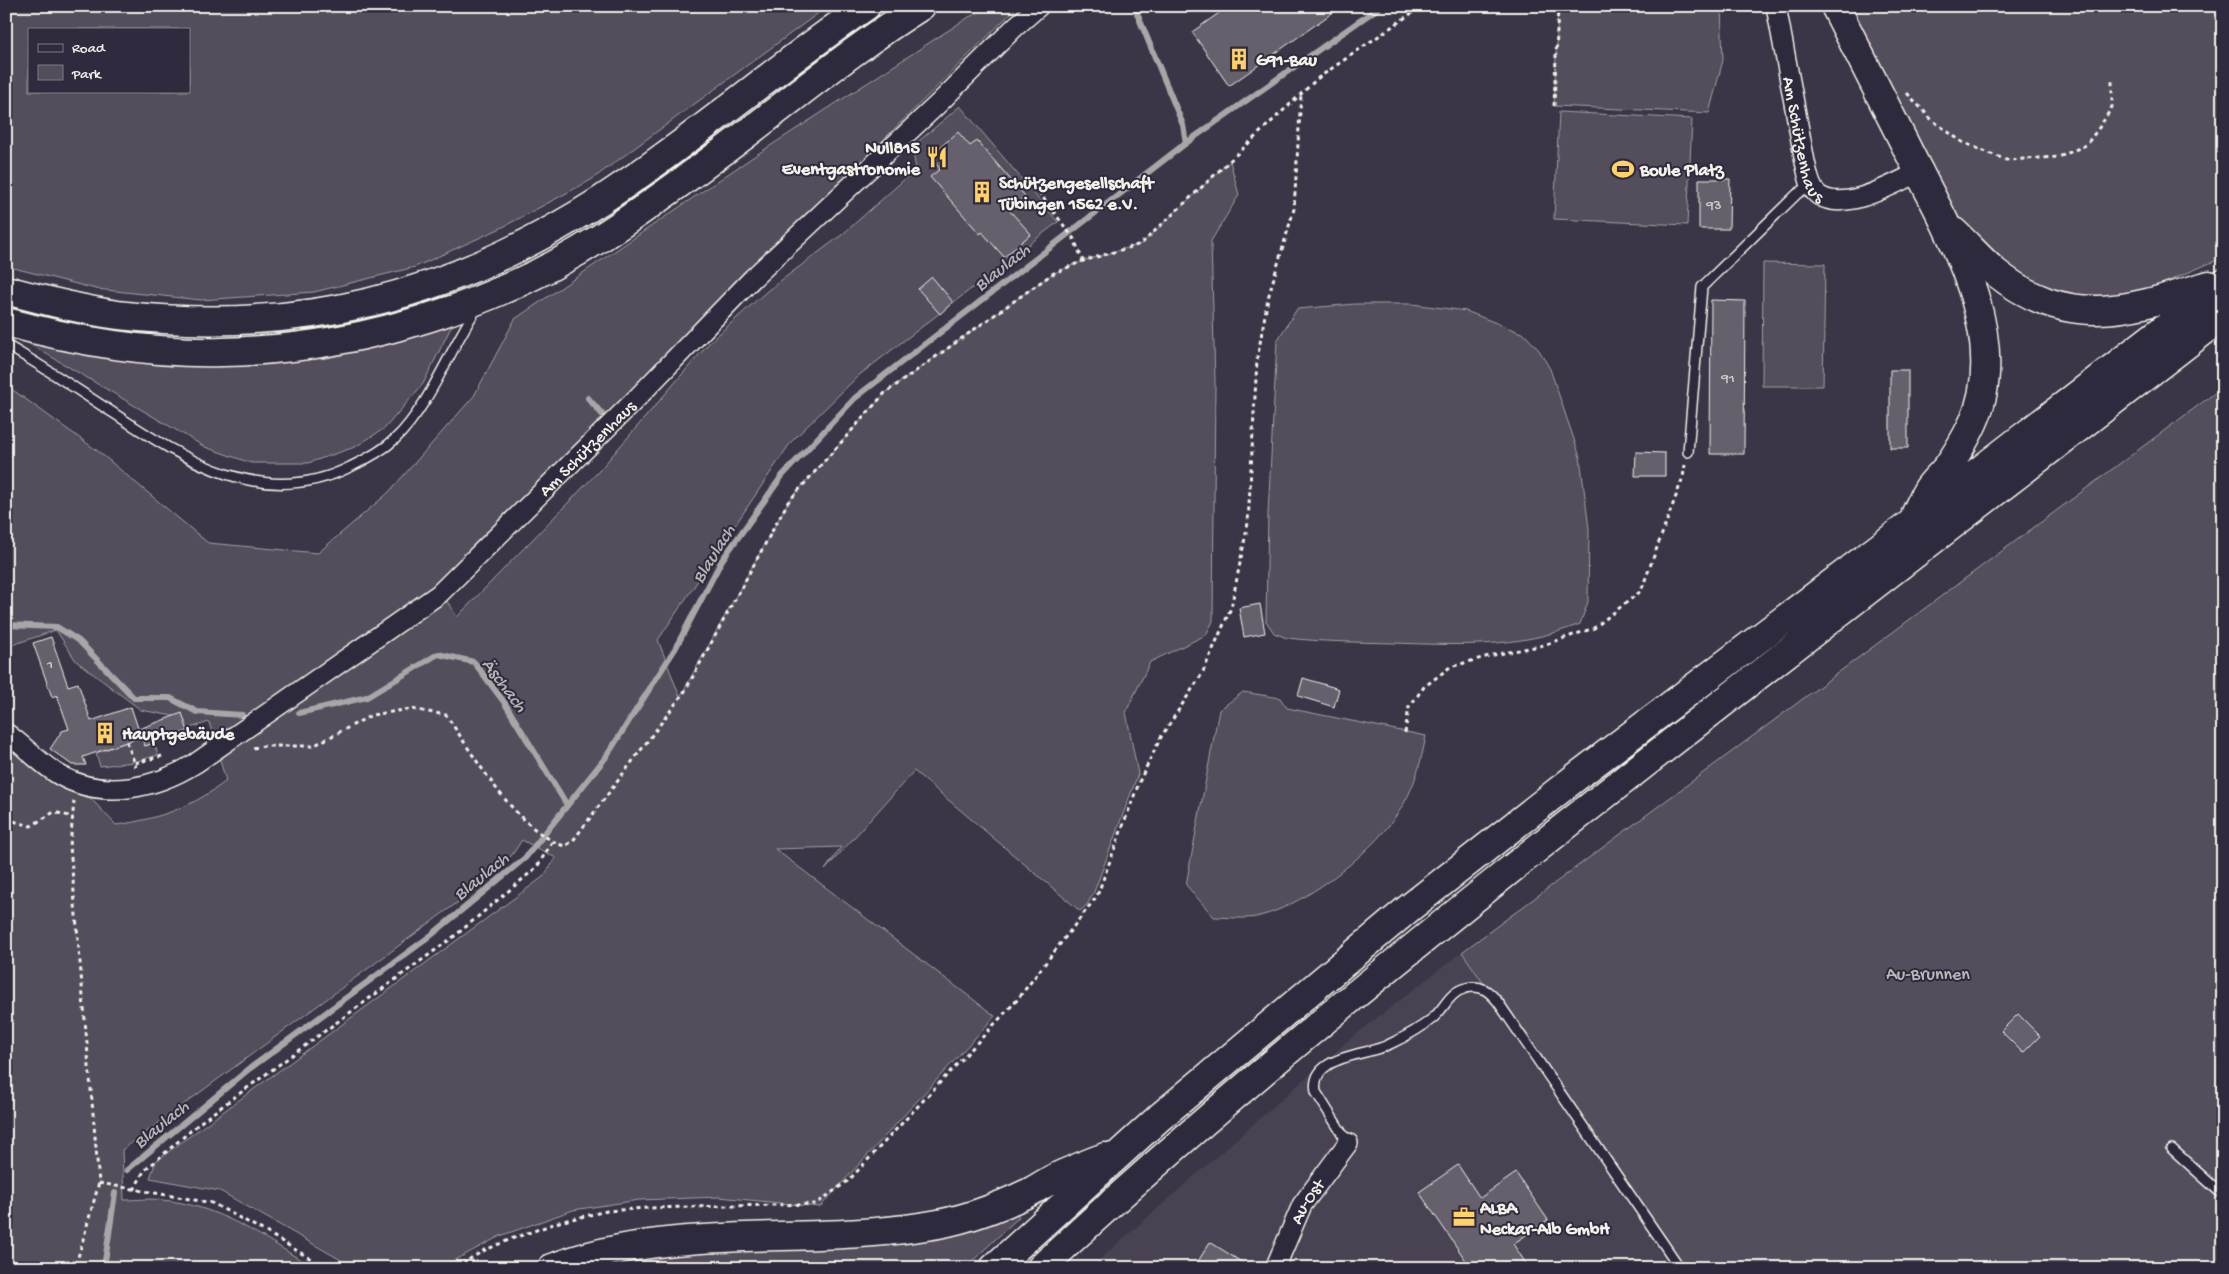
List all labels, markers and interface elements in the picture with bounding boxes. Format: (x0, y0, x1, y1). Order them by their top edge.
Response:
legend (28, 28, 190, 92)
text: Road (72, 40, 106, 58)
building icon: G91-Bau (1226, 46, 1252, 72)
place label: G91-Bau (1256, 51, 1317, 72)
text: Park (71, 66, 102, 84)
street label: Am Schützenhaus (1776, 75, 1828, 210)
place label: Null815 Eventgastronomie (782, 139, 921, 181)
restaurant icon: Null815 Eventgastronomie (924, 144, 950, 170)
sports icon: Boule Platz (1610, 156, 1636, 182)
place label: Boule Platz (1639, 161, 1725, 182)
place label: Schützengesellschaft Tübingen 1562 e.V. (997, 174, 1155, 216)
building icon: Schützengesellschaft Tübingen 1562 e.V. (969, 179, 995, 205)
house number: 93 (1705, 197, 1722, 215)
water label: Blaulach (971, 239, 1036, 298)
house number: 91 (1720, 370, 1735, 388)
street label: Am Schützenhaus (536, 396, 642, 502)
water label: Blaulach (688, 521, 742, 588)
water label: Äschach (475, 654, 532, 718)
house number: 1 (46, 656, 53, 674)
building icon: Hauptgebäude (92, 720, 118, 746)
place label: Hauptgebäude (122, 725, 235, 746)
water label: Blaulach (450, 848, 515, 907)
park label: Au-Brunnen (1886, 965, 1970, 986)
water label: Blaulach (130, 1096, 195, 1155)
street label: Au-Ost (1287, 1175, 1331, 1228)
place label: ALBA Neckar-Alb GmbH (1479, 1199, 1610, 1241)
office icon: ALBA Neckar-Alb GmbH (1451, 1204, 1477, 1230)

